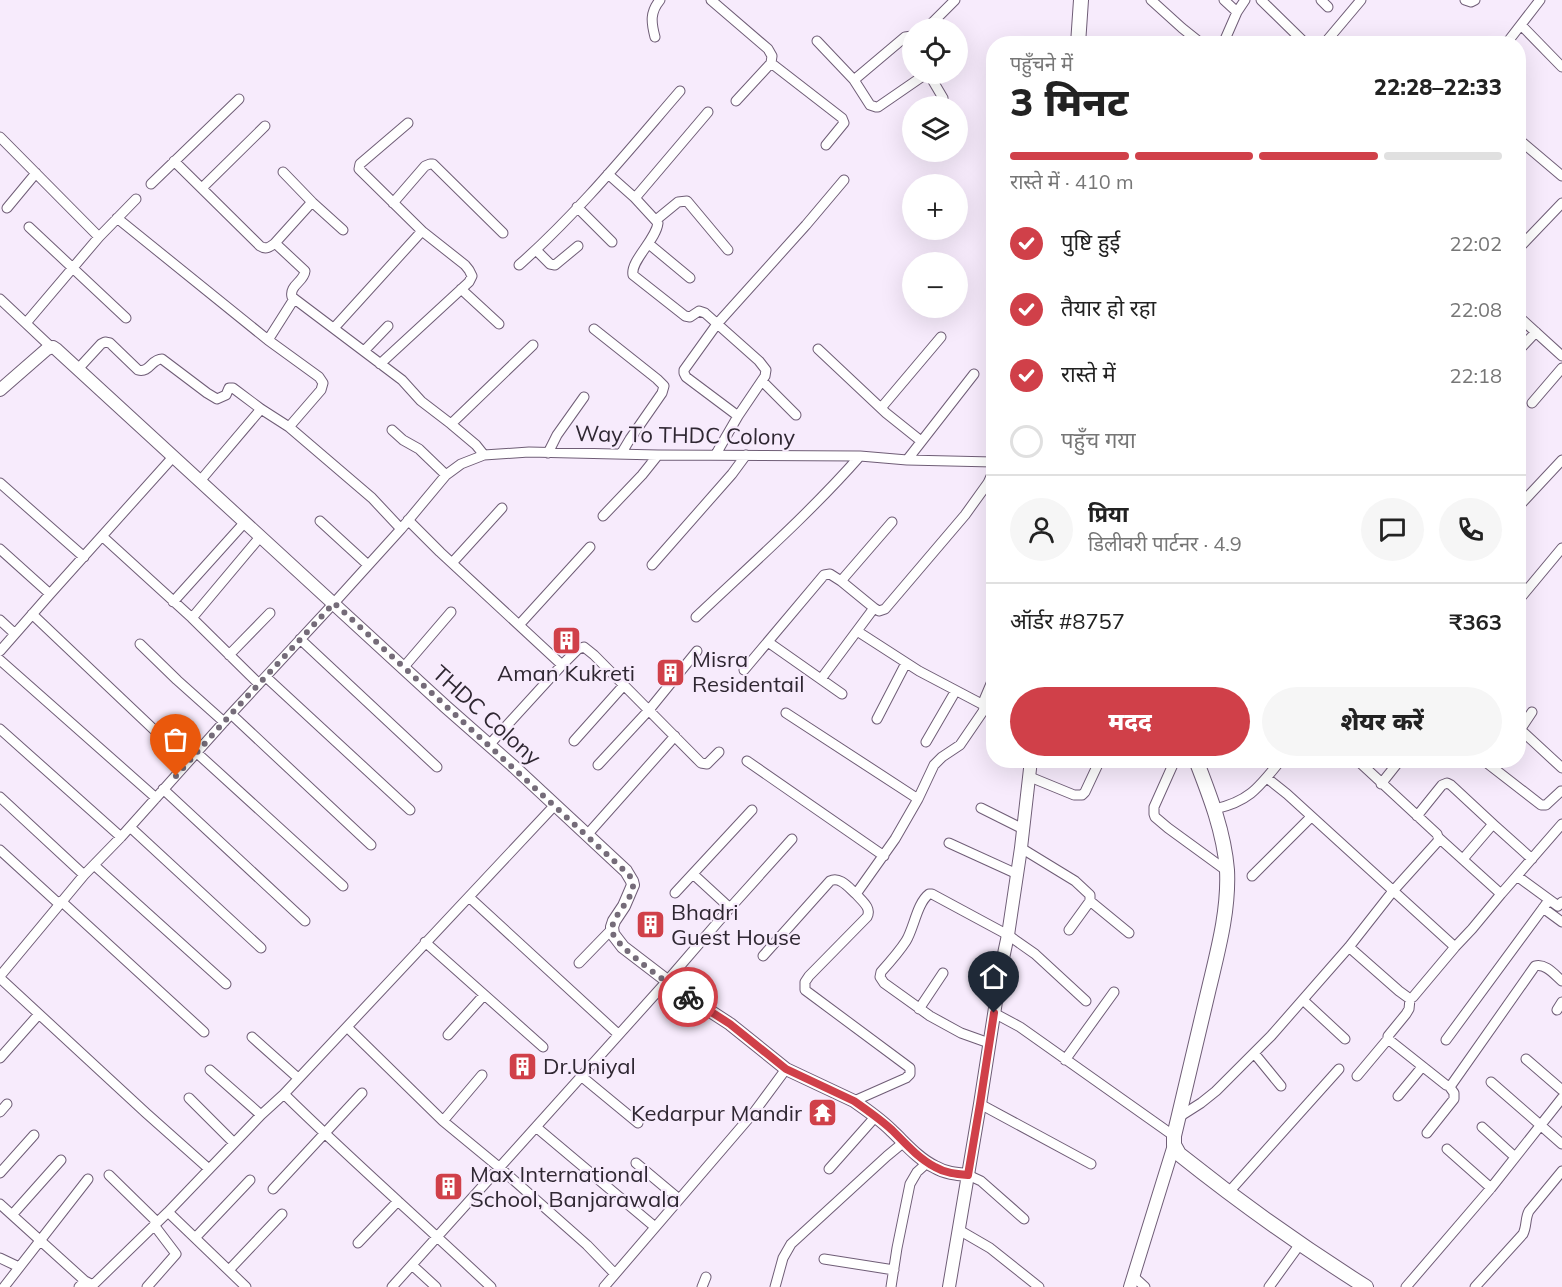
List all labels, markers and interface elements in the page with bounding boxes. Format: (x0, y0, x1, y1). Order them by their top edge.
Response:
map controls (902, 18, 968, 318)
button: locate (902, 18, 968, 84)
text: पहुँचने में (1010, 51, 1073, 76)
text: 22:28–22:33 (1374, 73, 1502, 101)
text: 3 मिनट (1010, 77, 1128, 126)
button: layers (902, 96, 968, 162)
text: रास्ते में · 410 m (1010, 169, 1134, 194)
button: + (902, 174, 968, 240)
icon: check (1010, 227, 1043, 260)
text: पुष्टि हुई (1061, 228, 1120, 256)
text: 22:02 (1449, 231, 1502, 256)
button: − (902, 252, 968, 318)
icon: check (1010, 293, 1043, 326)
text: तैयार हो रहा (1061, 294, 1156, 322)
text: 22:08 (1449, 297, 1502, 322)
icon: check (1010, 359, 1043, 392)
text: रास्ते में (1061, 360, 1116, 388)
text: 22:18 (1449, 363, 1502, 388)
street label: Way To THDC Colony (575, 419, 796, 451)
text: पहुँच गया (1061, 426, 1136, 454)
button: person (1010, 498, 1073, 561)
button: chat (1361, 498, 1424, 561)
button: phone (1439, 498, 1502, 561)
text: प्रिया (1088, 500, 1128, 528)
text: डिलीवरी पार्टनर · 4.9 (1088, 531, 1242, 556)
text: ऑर्डर #8757 (1010, 607, 1125, 635)
text: ₹363 (1449, 608, 1502, 636)
building icon: Aman Kukreti (550, 625, 582, 657)
place label: Misra Residentail (692, 645, 805, 698)
building icon: Misra Residentail (655, 656, 687, 688)
street label: THDC Colony (427, 659, 547, 771)
place label: Aman Kukreti (497, 659, 635, 687)
button: मदद (1010, 687, 1250, 756)
button: शेयर करें (1262, 687, 1502, 756)
pin (150, 714, 201, 776)
icon: bag (159, 723, 192, 756)
place label: Bhadri Guest House (671, 898, 801, 951)
building icon: Bhadri Guest House (634, 909, 666, 941)
pin (968, 951, 1019, 1013)
icon: home (977, 960, 1010, 993)
courier (658, 967, 718, 1027)
icon: bike (672, 981, 705, 1014)
building icon: Dr.Uniyal (506, 1050, 538, 1082)
place label: Dr.Uniyal (543, 1052, 636, 1080)
temple icon: Kedarpur Mandir (807, 1097, 839, 1129)
place label: Kedarpur Mandir (631, 1099, 802, 1127)
place label: Max International School, Banjarawala (470, 1160, 680, 1213)
building icon: Max International School, Banjarawala (433, 1171, 465, 1203)

